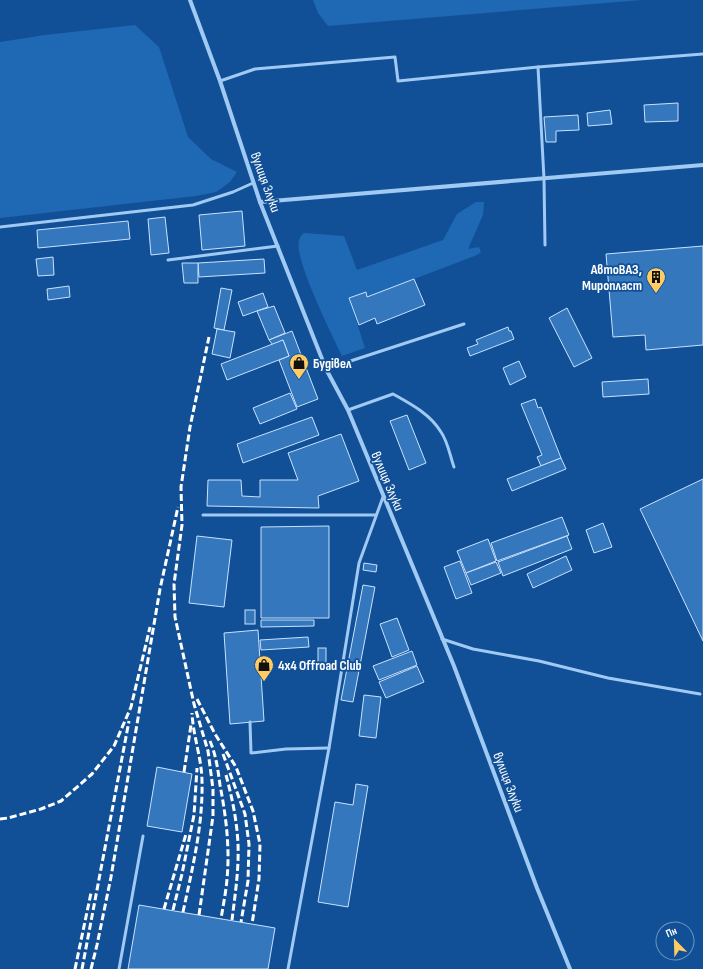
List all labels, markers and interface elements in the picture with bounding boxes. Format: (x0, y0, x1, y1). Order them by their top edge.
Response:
street label: вулиця Злуки (247, 150, 284, 215)
place label: АвтоВАЗ, Миропласт (582, 261, 642, 294)
building icon: АвтоВАЗ, Миропласт (645, 266, 667, 294)
shop icon: Будівел (288, 352, 310, 380)
place label: Будівел (313, 355, 352, 372)
street label: вулиця Злуки (367, 449, 408, 514)
shop icon: 4x4 Offroad Club (253, 654, 275, 682)
place label: 4x4 Offroad Club (278, 657, 362, 674)
street label: вулиця Злуки (489, 750, 528, 815)
north arrow (655, 921, 695, 961)
text: Пн (664, 924, 679, 940)

